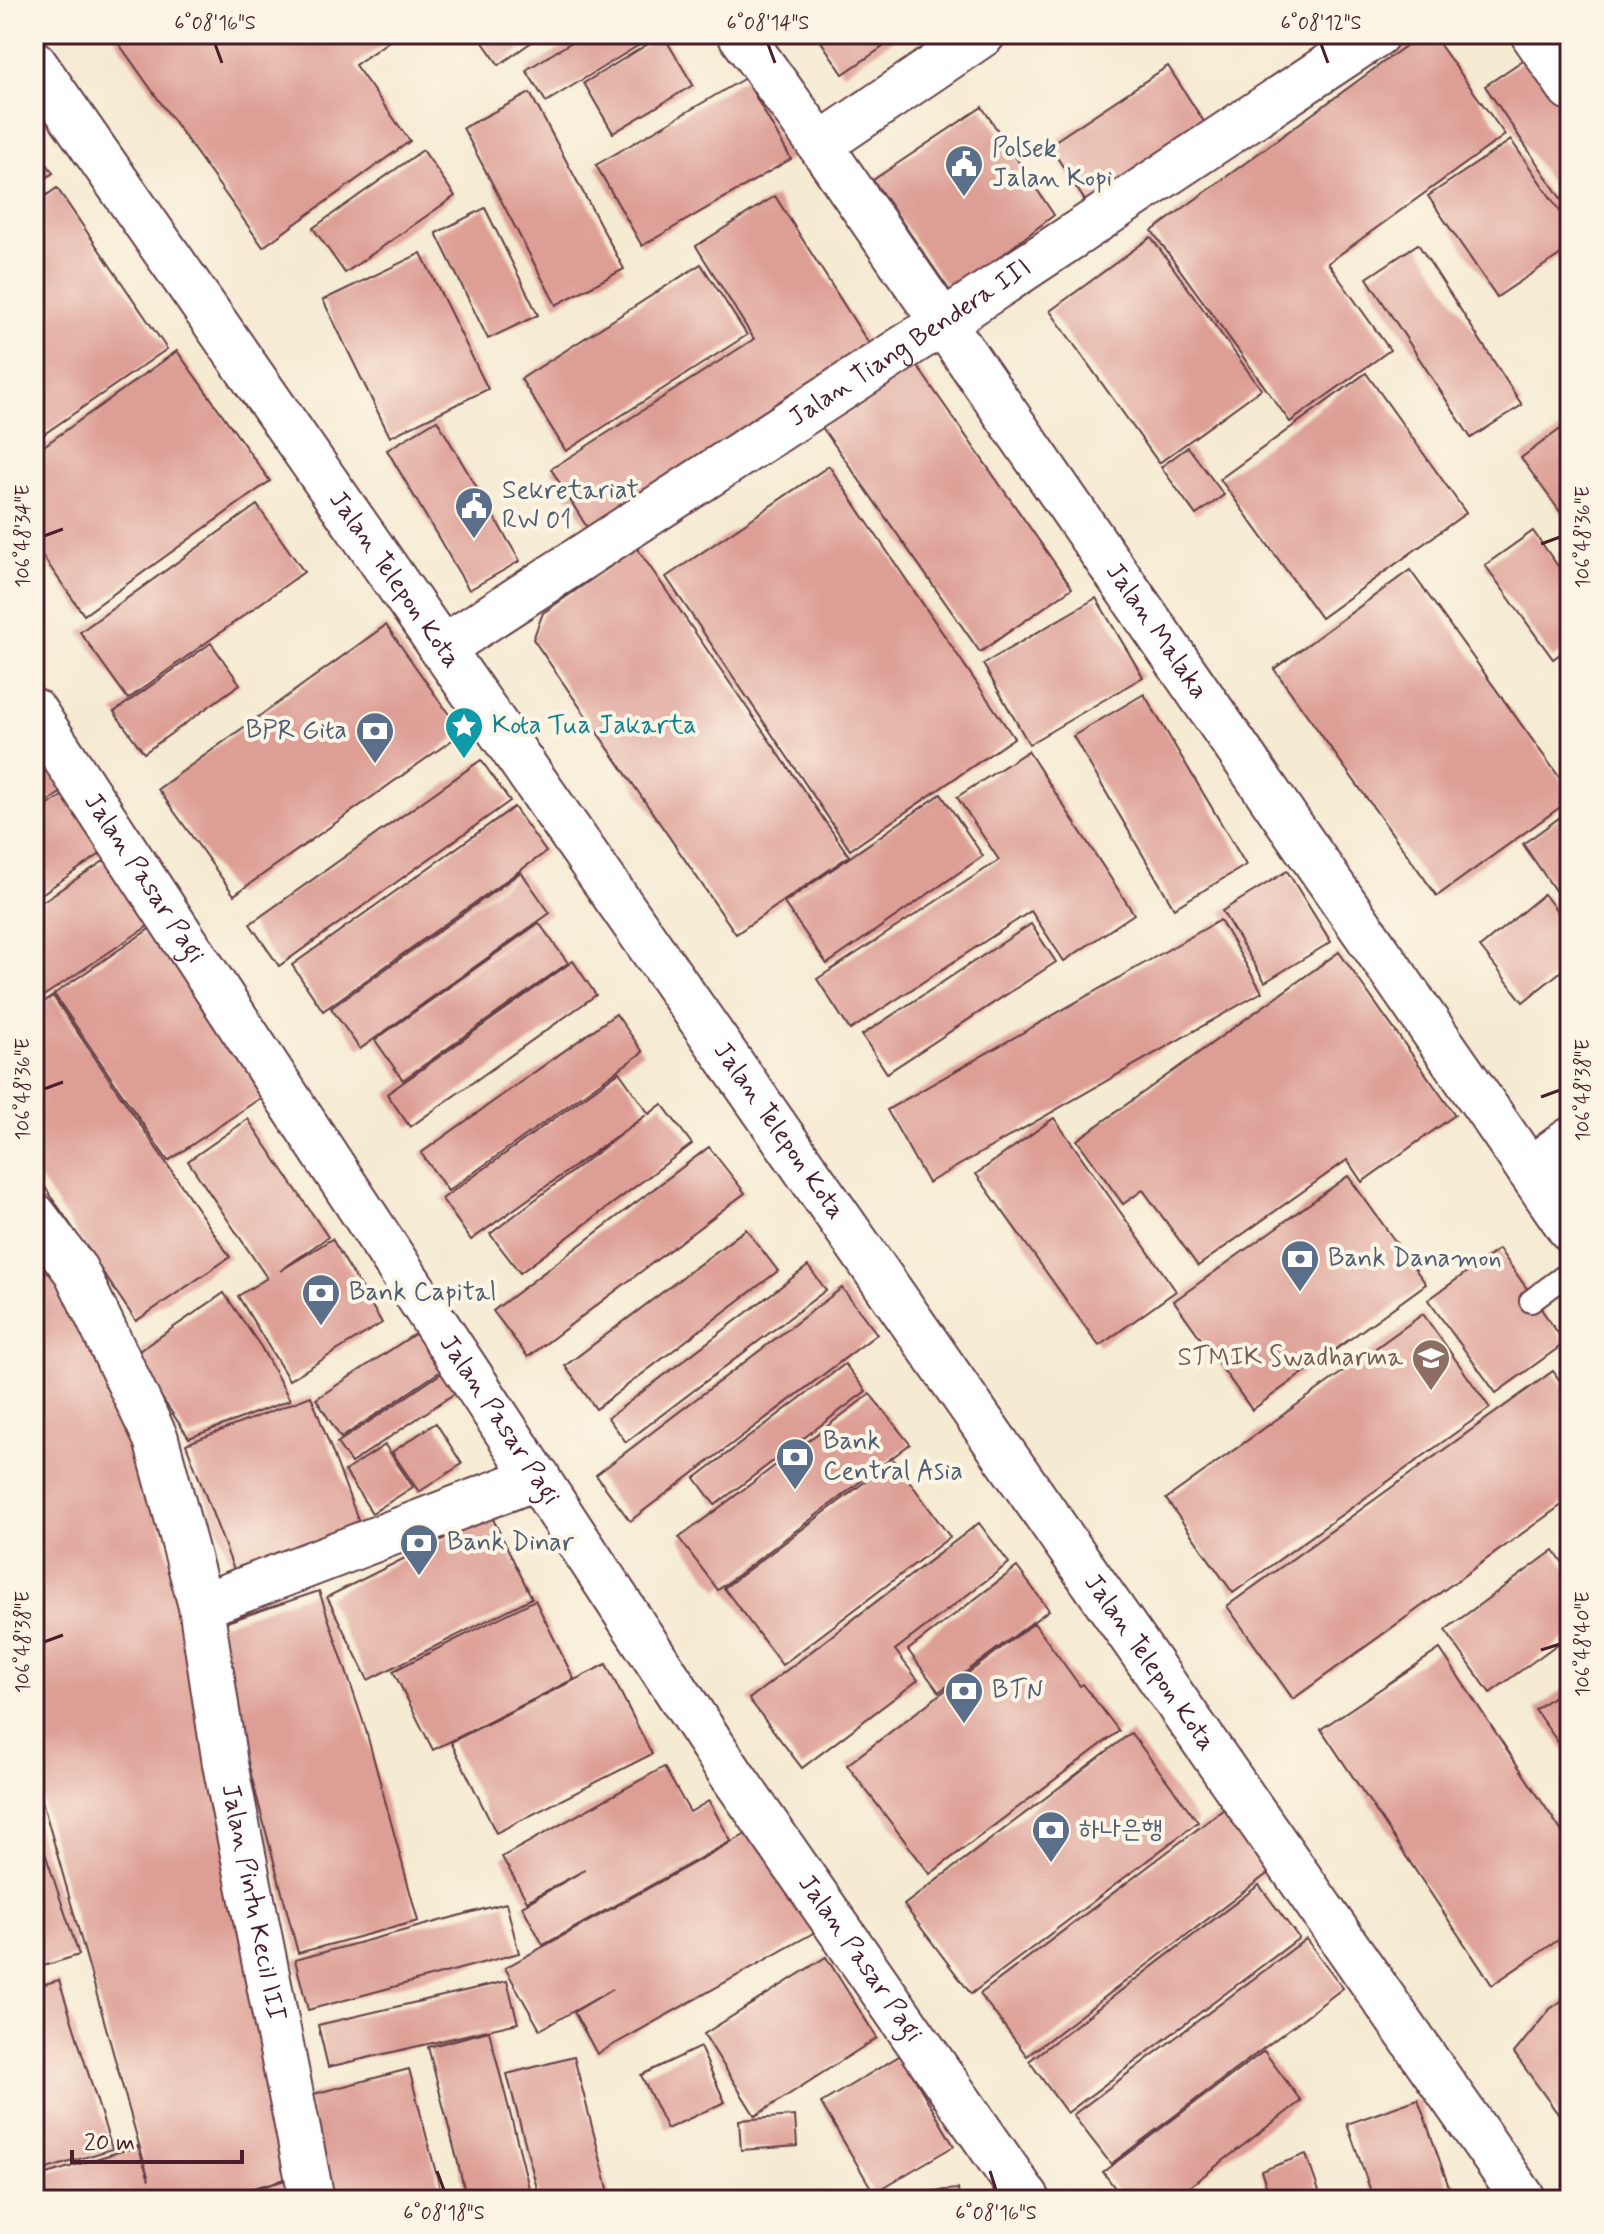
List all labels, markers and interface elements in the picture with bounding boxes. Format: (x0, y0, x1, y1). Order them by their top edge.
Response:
text: 6°08'16"S (174, 10, 256, 37)
text: 6°08'14"S (727, 10, 809, 37)
text: 6°08'12"S (1280, 10, 1362, 37)
place label: Polsek Jalan Kopi (992, 132, 1112, 196)
public building icon: Polsek Jalan Kopi (943, 143, 985, 198)
street label: Jalan Tiang Bendera III (782, 251, 1038, 435)
place label: Sekretariat RW 01 (502, 474, 639, 538)
text: 106°48'34"E (10, 484, 37, 588)
street label: Jalan Telepon Kota (321, 484, 468, 675)
public building icon: Sekretariat RW 01 (453, 485, 495, 540)
text: 106°48'36"E (1570, 486, 1597, 588)
street label: Jalan Malaka (1097, 556, 1215, 706)
place icon: Kota Tua Jakarta (443, 705, 485, 760)
place label: Kota Tua Jakarta (492, 709, 697, 743)
bank icon: BPR Gita (354, 710, 396, 765)
place label: BPR Gita (246, 714, 347, 748)
street label: Jalan Pasar Pagi (76, 787, 212, 970)
street label: Jalan Telepon Kota (705, 1036, 852, 1226)
text: 106°48'36"E (10, 1038, 37, 1140)
text: 106°48'38"E (1570, 1039, 1597, 1141)
bank icon: Bank Danamon (1279, 1238, 1321, 1293)
place label: Bank Danamon (1328, 1242, 1502, 1276)
bank icon: Bank Capital (300, 1272, 342, 1327)
place label: Bank Capital (349, 1276, 496, 1310)
street label: Jalan Pasar Pagi (431, 1329, 567, 1512)
school or university icon: STMIK Swadharma (1410, 1337, 1452, 1392)
place label: STMIK Swadharma (1178, 1341, 1403, 1375)
place label: Bank Central Asia (823, 1425, 963, 1489)
bank icon: Bank Central Asia (774, 1436, 816, 1491)
bank icon: Bank Dinar (398, 1522, 440, 1577)
place label: Bank Dinar (447, 1526, 575, 1560)
street label: Jalan Telepon Kota (1076, 1567, 1223, 1758)
text: 106°48'38"E (10, 1591, 37, 1693)
text: 106°48'40"E (1570, 1591, 1597, 1697)
bank icon: BTN (943, 1670, 985, 1725)
place label: BTN (992, 1674, 1043, 1708)
street label: Jalan Pintu Kecil III (212, 1781, 293, 2024)
bank icon: 하나은행 (1030, 1809, 1072, 1864)
place label: 하나은행 (1079, 1813, 1163, 1847)
street label: Jalan Pasar Pagi (790, 1868, 930, 2049)
scale bar (72, 2114, 242, 2164)
text: 20 m (84, 2128, 135, 2159)
text: 6°08'18"S (403, 2200, 485, 2227)
text: 6°08'16"S (955, 2200, 1037, 2227)

